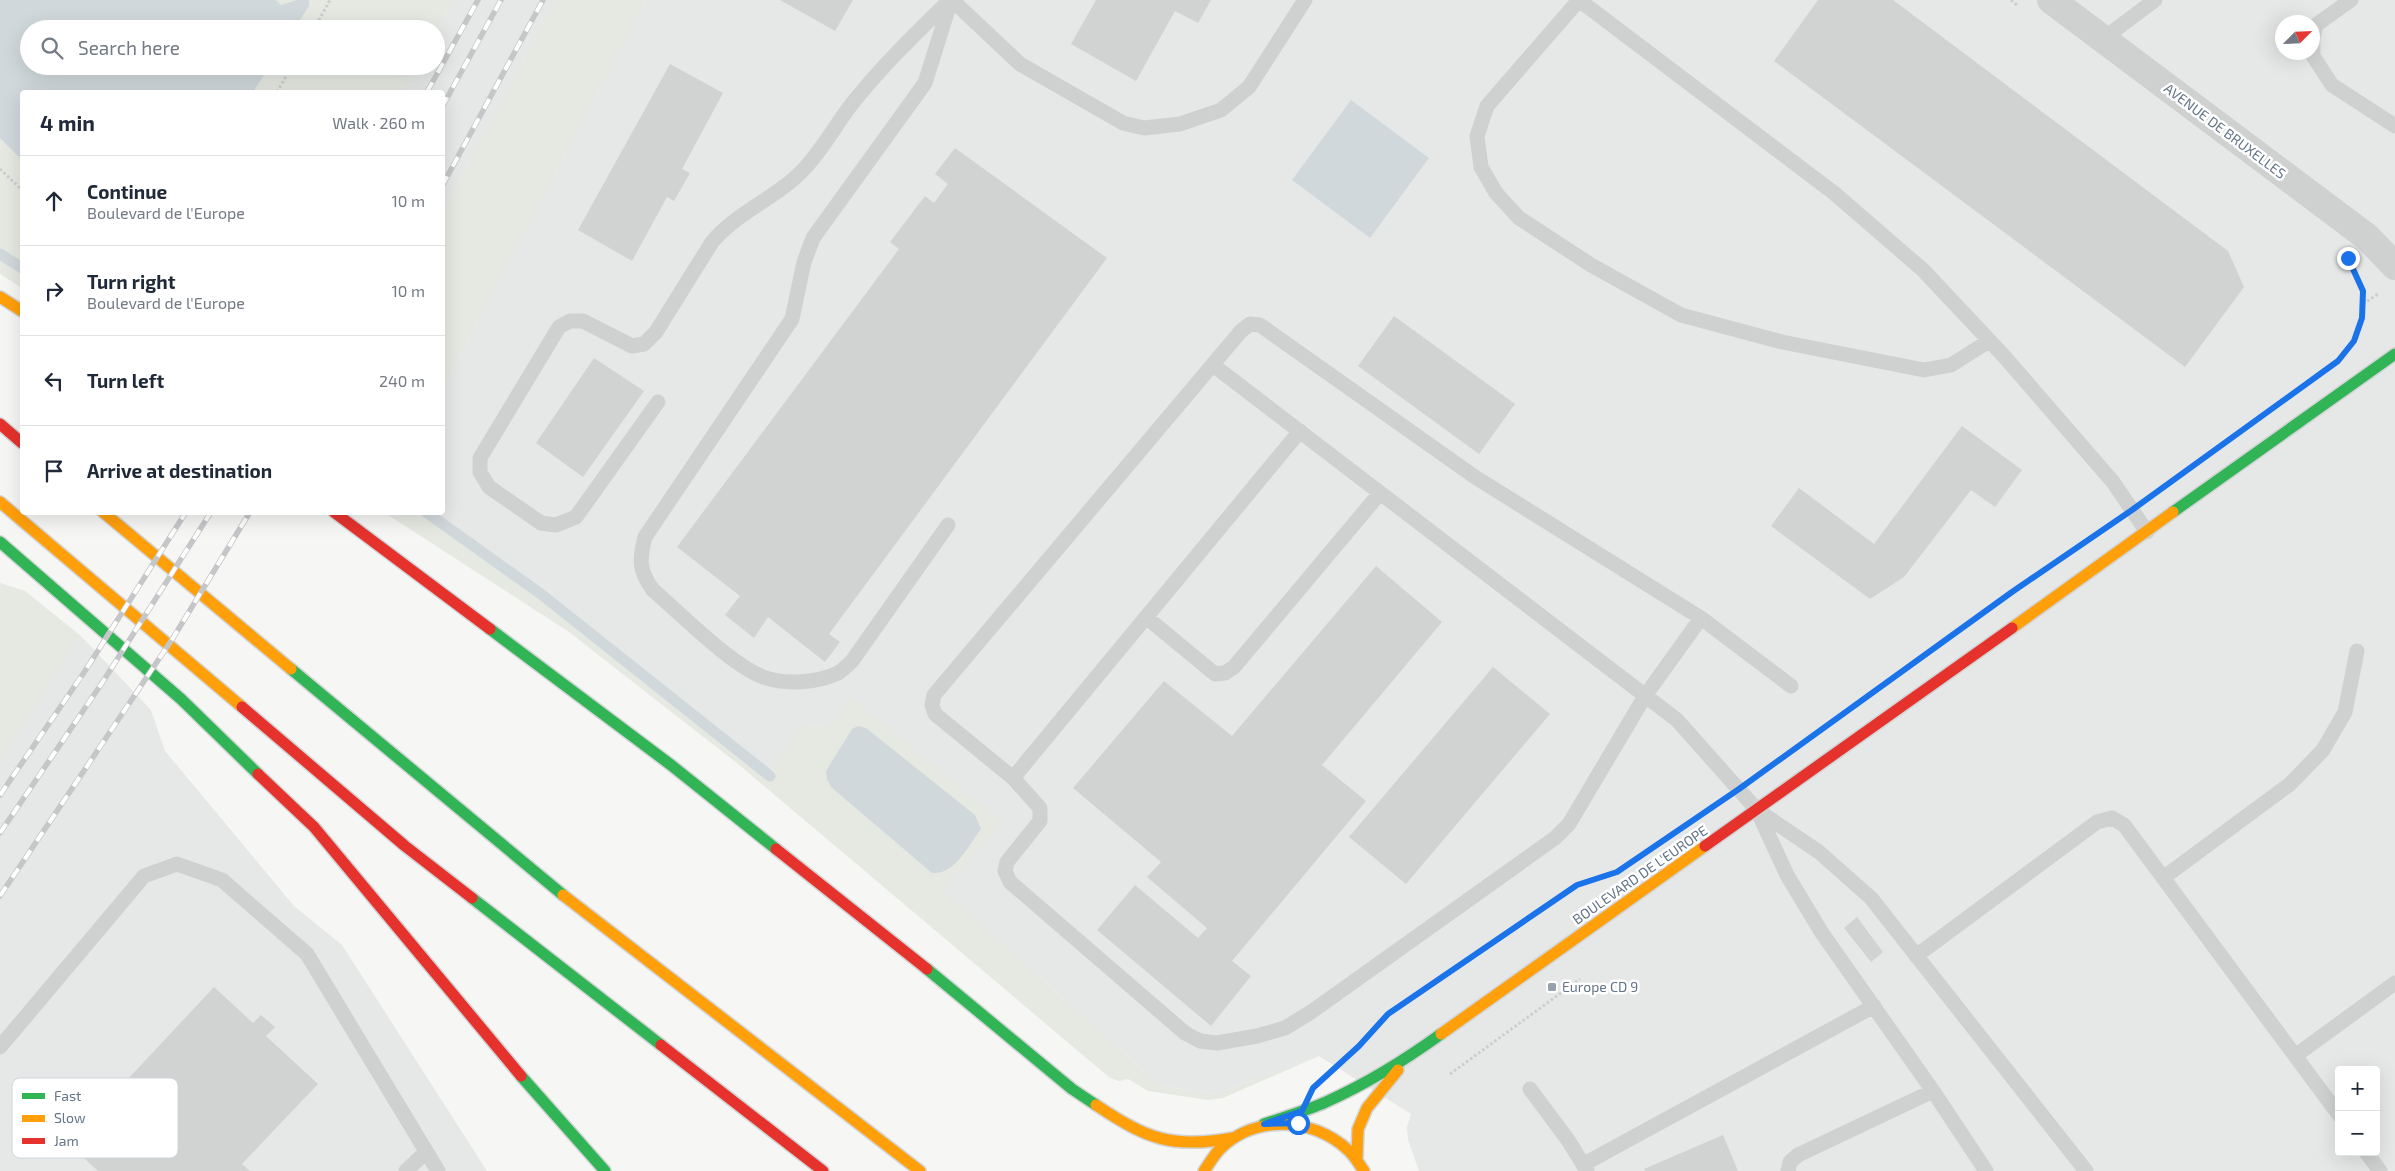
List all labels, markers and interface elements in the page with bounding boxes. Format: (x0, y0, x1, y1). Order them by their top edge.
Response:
north arrow (2275, 15, 2320, 60)
search box (20, 20, 445, 75)
icon: search (38, 34, 66, 62)
text: Search here (78, 36, 180, 59)
street label: AVENUE DE BRUXELLES (2161, 79, 2290, 182)
text: 4 min (40, 110, 95, 135)
text: Walk · 260 m (332, 113, 425, 132)
text: Continue (87, 180, 167, 203)
icon: ahead (40, 187, 68, 215)
text: 10 m (391, 191, 425, 210)
text: Boulevard de l'Europe (87, 203, 245, 222)
route end (2337, 247, 2360, 270)
text: Turn right (87, 270, 175, 293)
icon: right (40, 277, 68, 305)
text: 10 m (391, 281, 425, 300)
text: Boulevard de l'Europe (87, 293, 245, 312)
icon: left (40, 367, 68, 395)
text: Turn left (87, 369, 164, 392)
text: 240 m (379, 371, 425, 390)
icon: arrive (40, 457, 68, 485)
text: Arrive at destination (87, 459, 272, 482)
street label: BOULEVARD DE L'EUROPE (1569, 821, 1711, 928)
place label: Europe CD 9 (1562, 978, 1638, 995)
marker: Europe CD 9 (1546, 981, 1558, 993)
map controls (2335, 1066, 2380, 1156)
button: + (2335, 1066, 2380, 1111)
legend (12, 1078, 178, 1158)
text: Fast (54, 1087, 81, 1104)
text: Slow (54, 1109, 86, 1126)
button: − (2335, 1111, 2380, 1156)
route start (1287, 1112, 1310, 1135)
text: Jam (54, 1132, 79, 1149)

